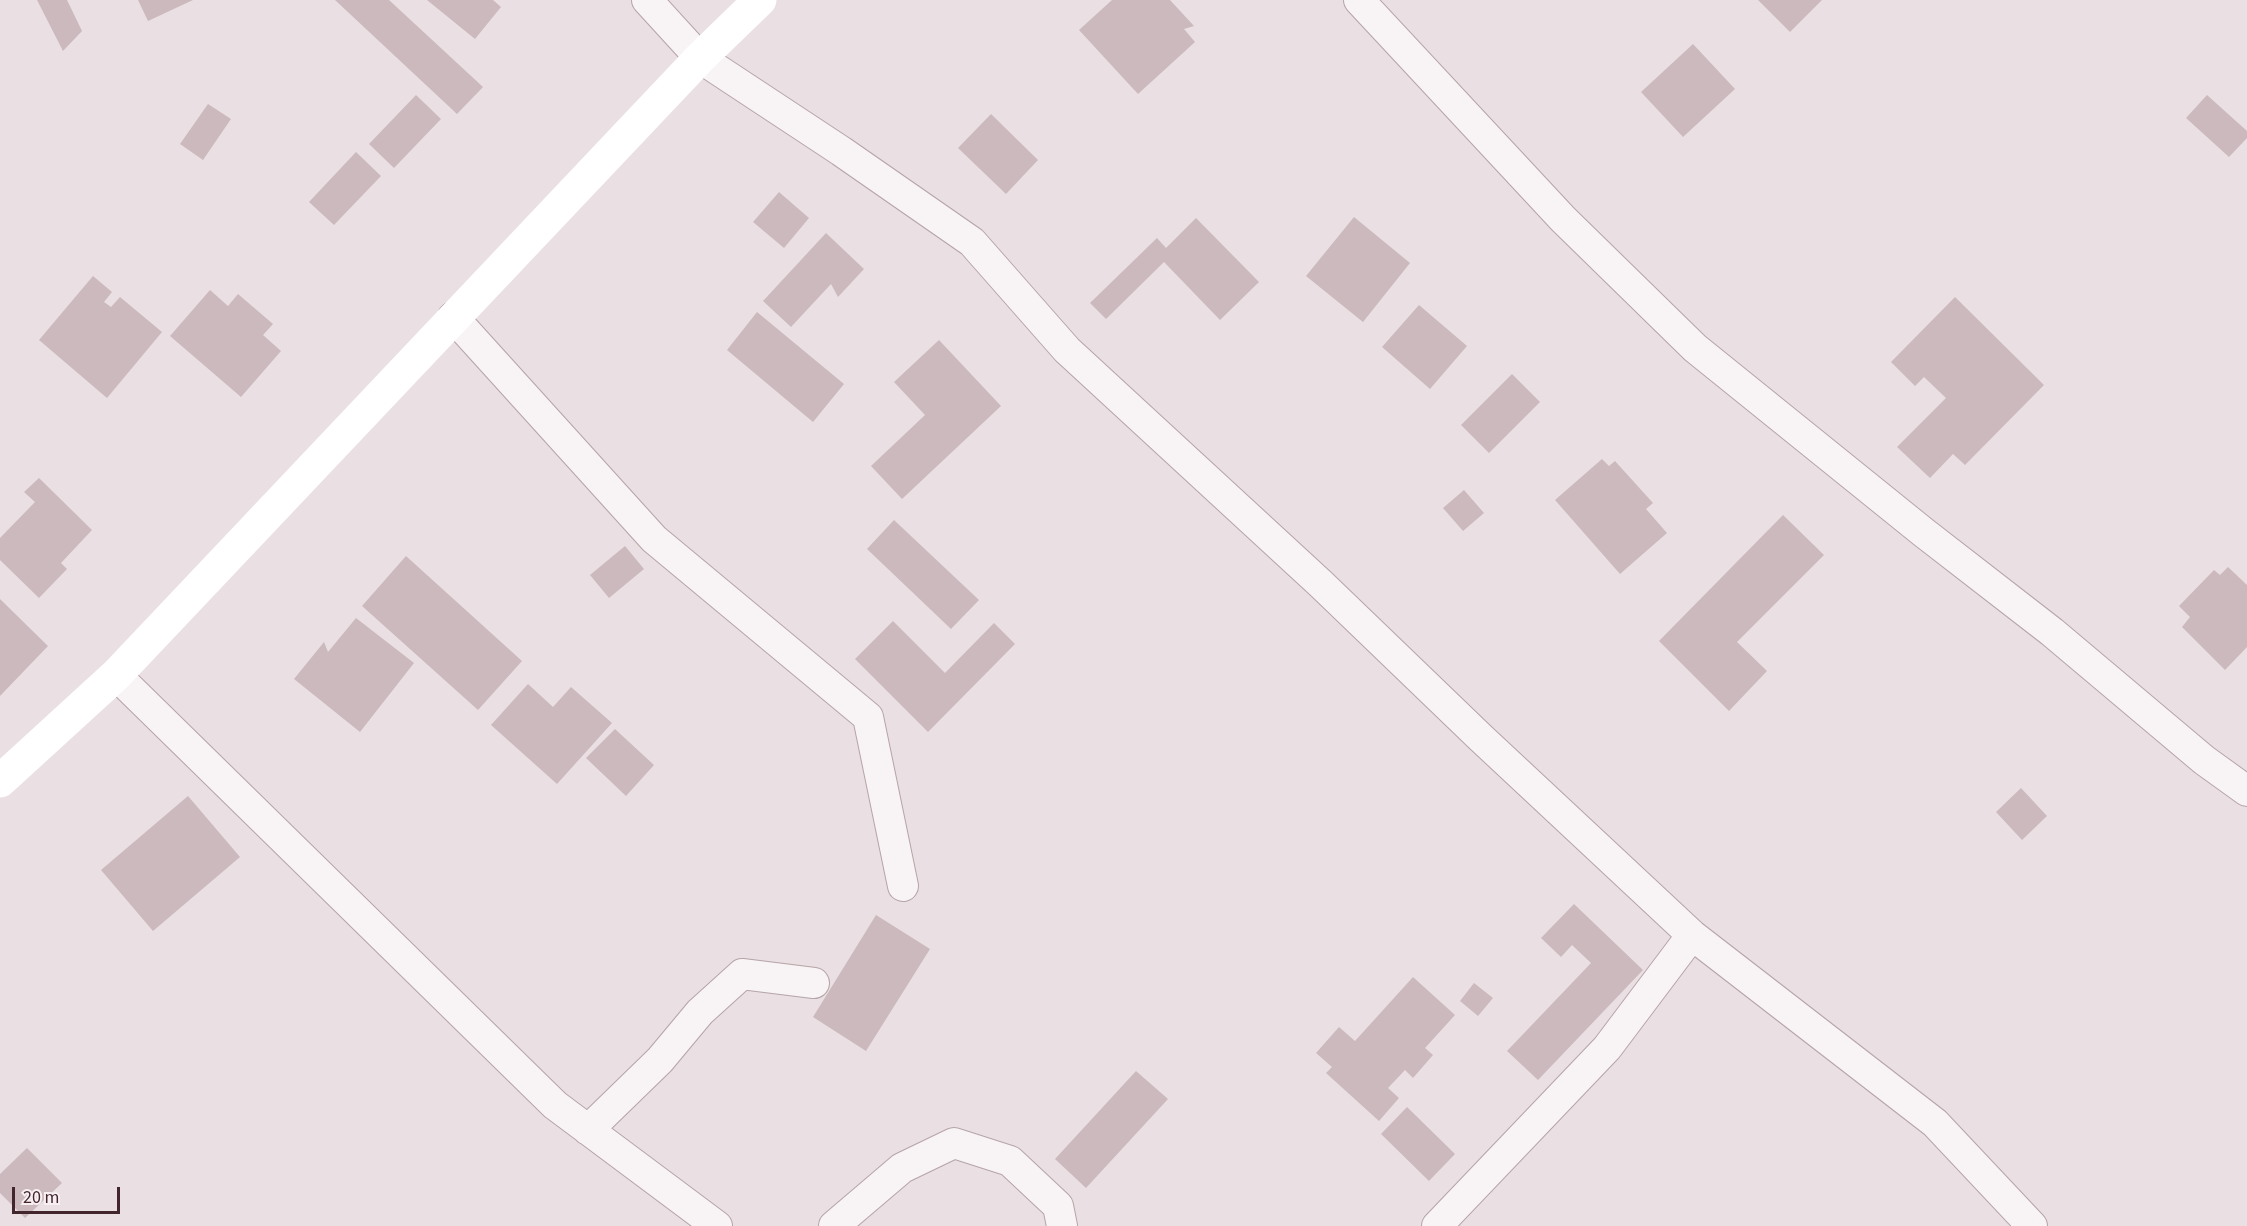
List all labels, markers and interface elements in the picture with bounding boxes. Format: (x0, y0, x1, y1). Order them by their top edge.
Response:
scale bar (15, 1175, 123, 1213)
text: 20 m (23, 1185, 59, 1210)

